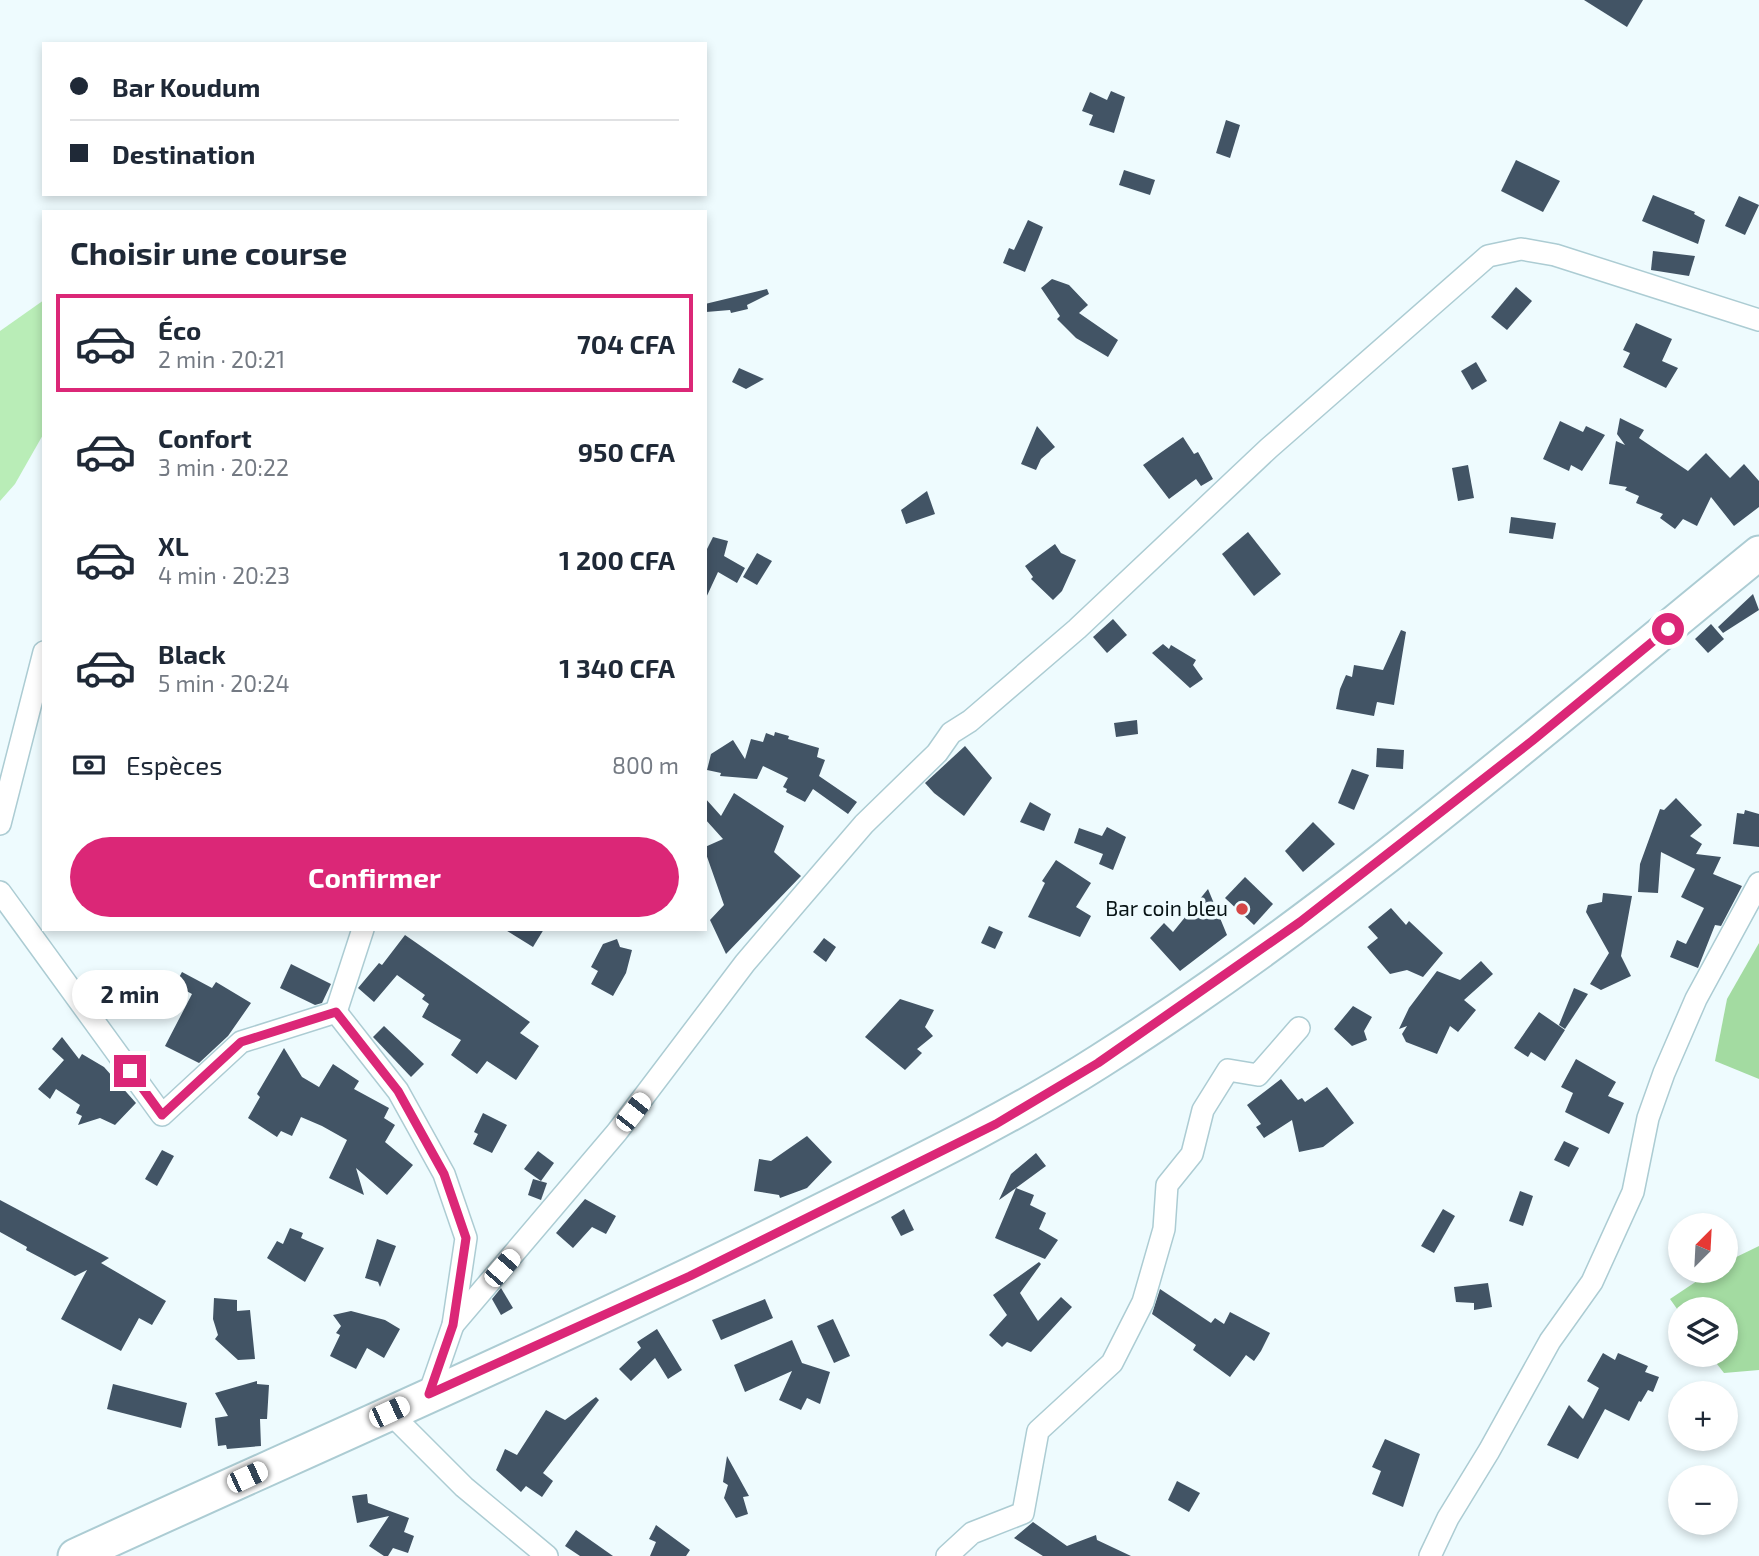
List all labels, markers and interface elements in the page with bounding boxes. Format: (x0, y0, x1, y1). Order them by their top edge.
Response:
text: Bar Koudum (112, 71, 260, 102)
text: Destination (112, 138, 255, 169)
text: Choisir une course (70, 233, 347, 271)
icon: car (74, 312, 137, 375)
text: Éco (158, 314, 201, 345)
text: 704 CFA (577, 328, 675, 359)
text: 2 min · 20:21 (158, 345, 285, 373)
icon: car (74, 420, 137, 483)
text: Confort (158, 422, 252, 453)
text: 950 CFA (578, 436, 675, 467)
text: 3 min · 20:22 (158, 453, 289, 481)
icon: car (74, 528, 137, 591)
text: XL (158, 530, 189, 561)
text: 1 200 CFA (559, 544, 675, 575)
text: 4 min · 20:23 (158, 561, 290, 589)
route start (1652, 613, 1684, 645)
icon: car (74, 636, 137, 699)
text: Black (158, 638, 226, 669)
text: 1 340 CFA (559, 652, 675, 683)
text: 5 min · 20:24 (158, 669, 290, 697)
icon: cash (70, 746, 108, 784)
text: Espèces (126, 749, 223, 780)
text: 800 m (612, 751, 679, 779)
button: Confirmer (70, 837, 679, 917)
place label: Bar coin bleu (1105, 895, 1228, 920)
marker: Bar coin bleu (1234, 901, 1250, 917)
callout: 2 min (72, 970, 188, 1018)
text: 2 min (101, 980, 159, 1008)
route end (114, 1055, 146, 1087)
car (612, 1089, 655, 1135)
north arrow (1668, 1213, 1738, 1283)
map controls (1668, 1213, 1738, 1535)
car (481, 1245, 524, 1291)
button: layers (1668, 1297, 1738, 1367)
button: + (1668, 1381, 1738, 1451)
car (366, 1394, 413, 1430)
car (224, 1459, 271, 1495)
button: − (1668, 1465, 1738, 1535)

